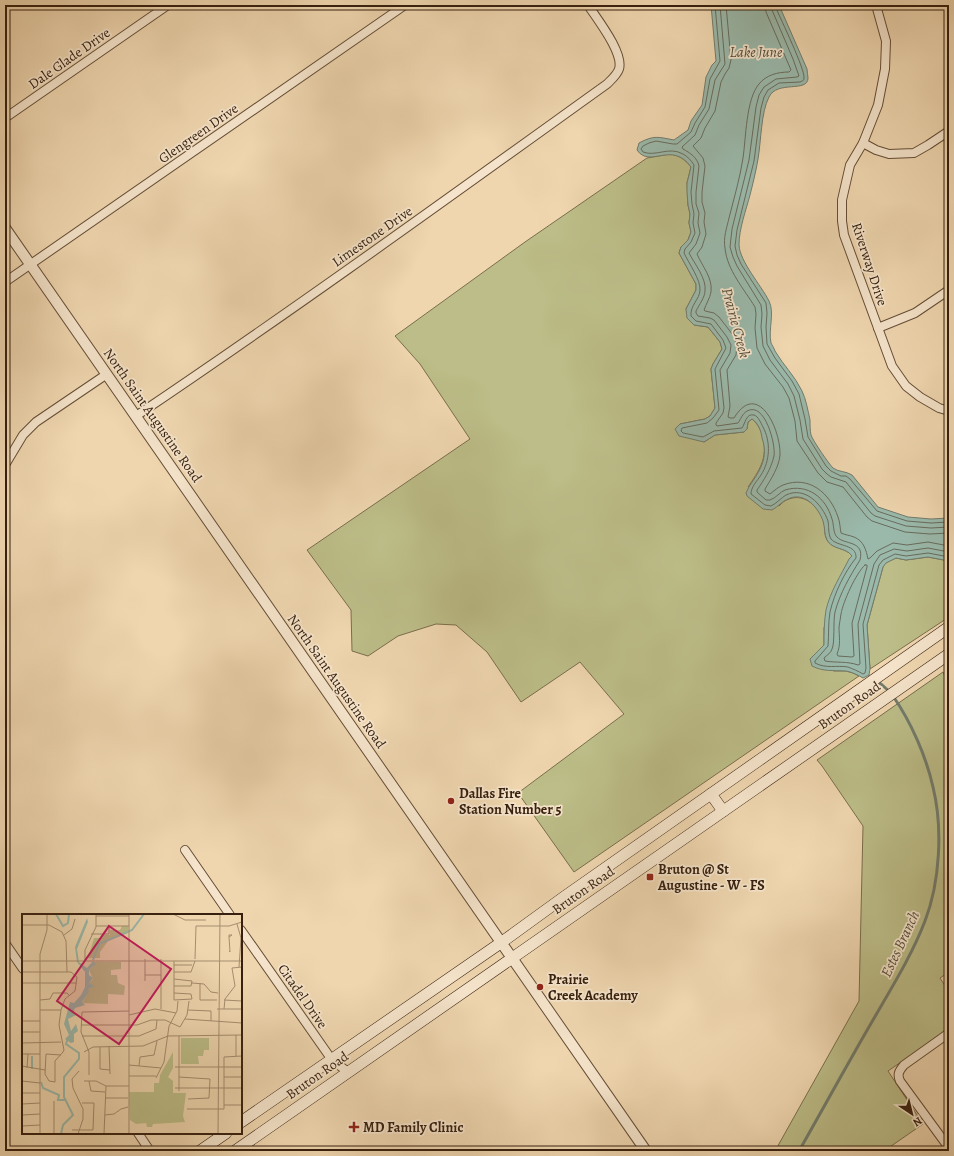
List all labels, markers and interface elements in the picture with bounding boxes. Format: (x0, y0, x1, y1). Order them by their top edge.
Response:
street label: Dale Glade Drive (25, 23, 114, 94)
water label: Lake June (730, 42, 783, 62)
street label: Glengreen Drive (155, 99, 242, 168)
street label: Limestone Drive (328, 202, 416, 271)
street label: Riverway Drive (847, 220, 892, 308)
water label: Prairie Creek (717, 286, 755, 361)
street label: North Saint Augustine Road (99, 344, 206, 487)
street label: North Saint Augustine Road (283, 610, 390, 753)
street label: Bruton Road (814, 677, 885, 734)
place label: Dallas Fire Station Number 5 (459, 784, 562, 819)
marker: Dallas Fire Station Number 5 (446, 796, 456, 806)
place label: Bruton @ St Augustine - W - FS (657, 860, 765, 895)
street label: Bruton Road (548, 862, 619, 919)
marker: Bruton @ St Augustine - W - FS (645, 872, 655, 882)
water label: Estes Branch (876, 908, 924, 980)
inset map (22, 914, 242, 1134)
street label: Citadel Drive (273, 960, 332, 1032)
place label: Prairie Creek Academy (548, 970, 638, 1005)
marker: Prairie Creek Academy (535, 982, 545, 992)
street label: Bruton Road (282, 1047, 353, 1104)
north arrow (892, 1094, 932, 1134)
text: N (910, 1113, 925, 1130)
place label: MD Family Clinic (363, 1118, 463, 1137)
marker: MD Family Clinic (348, 1121, 360, 1133)

